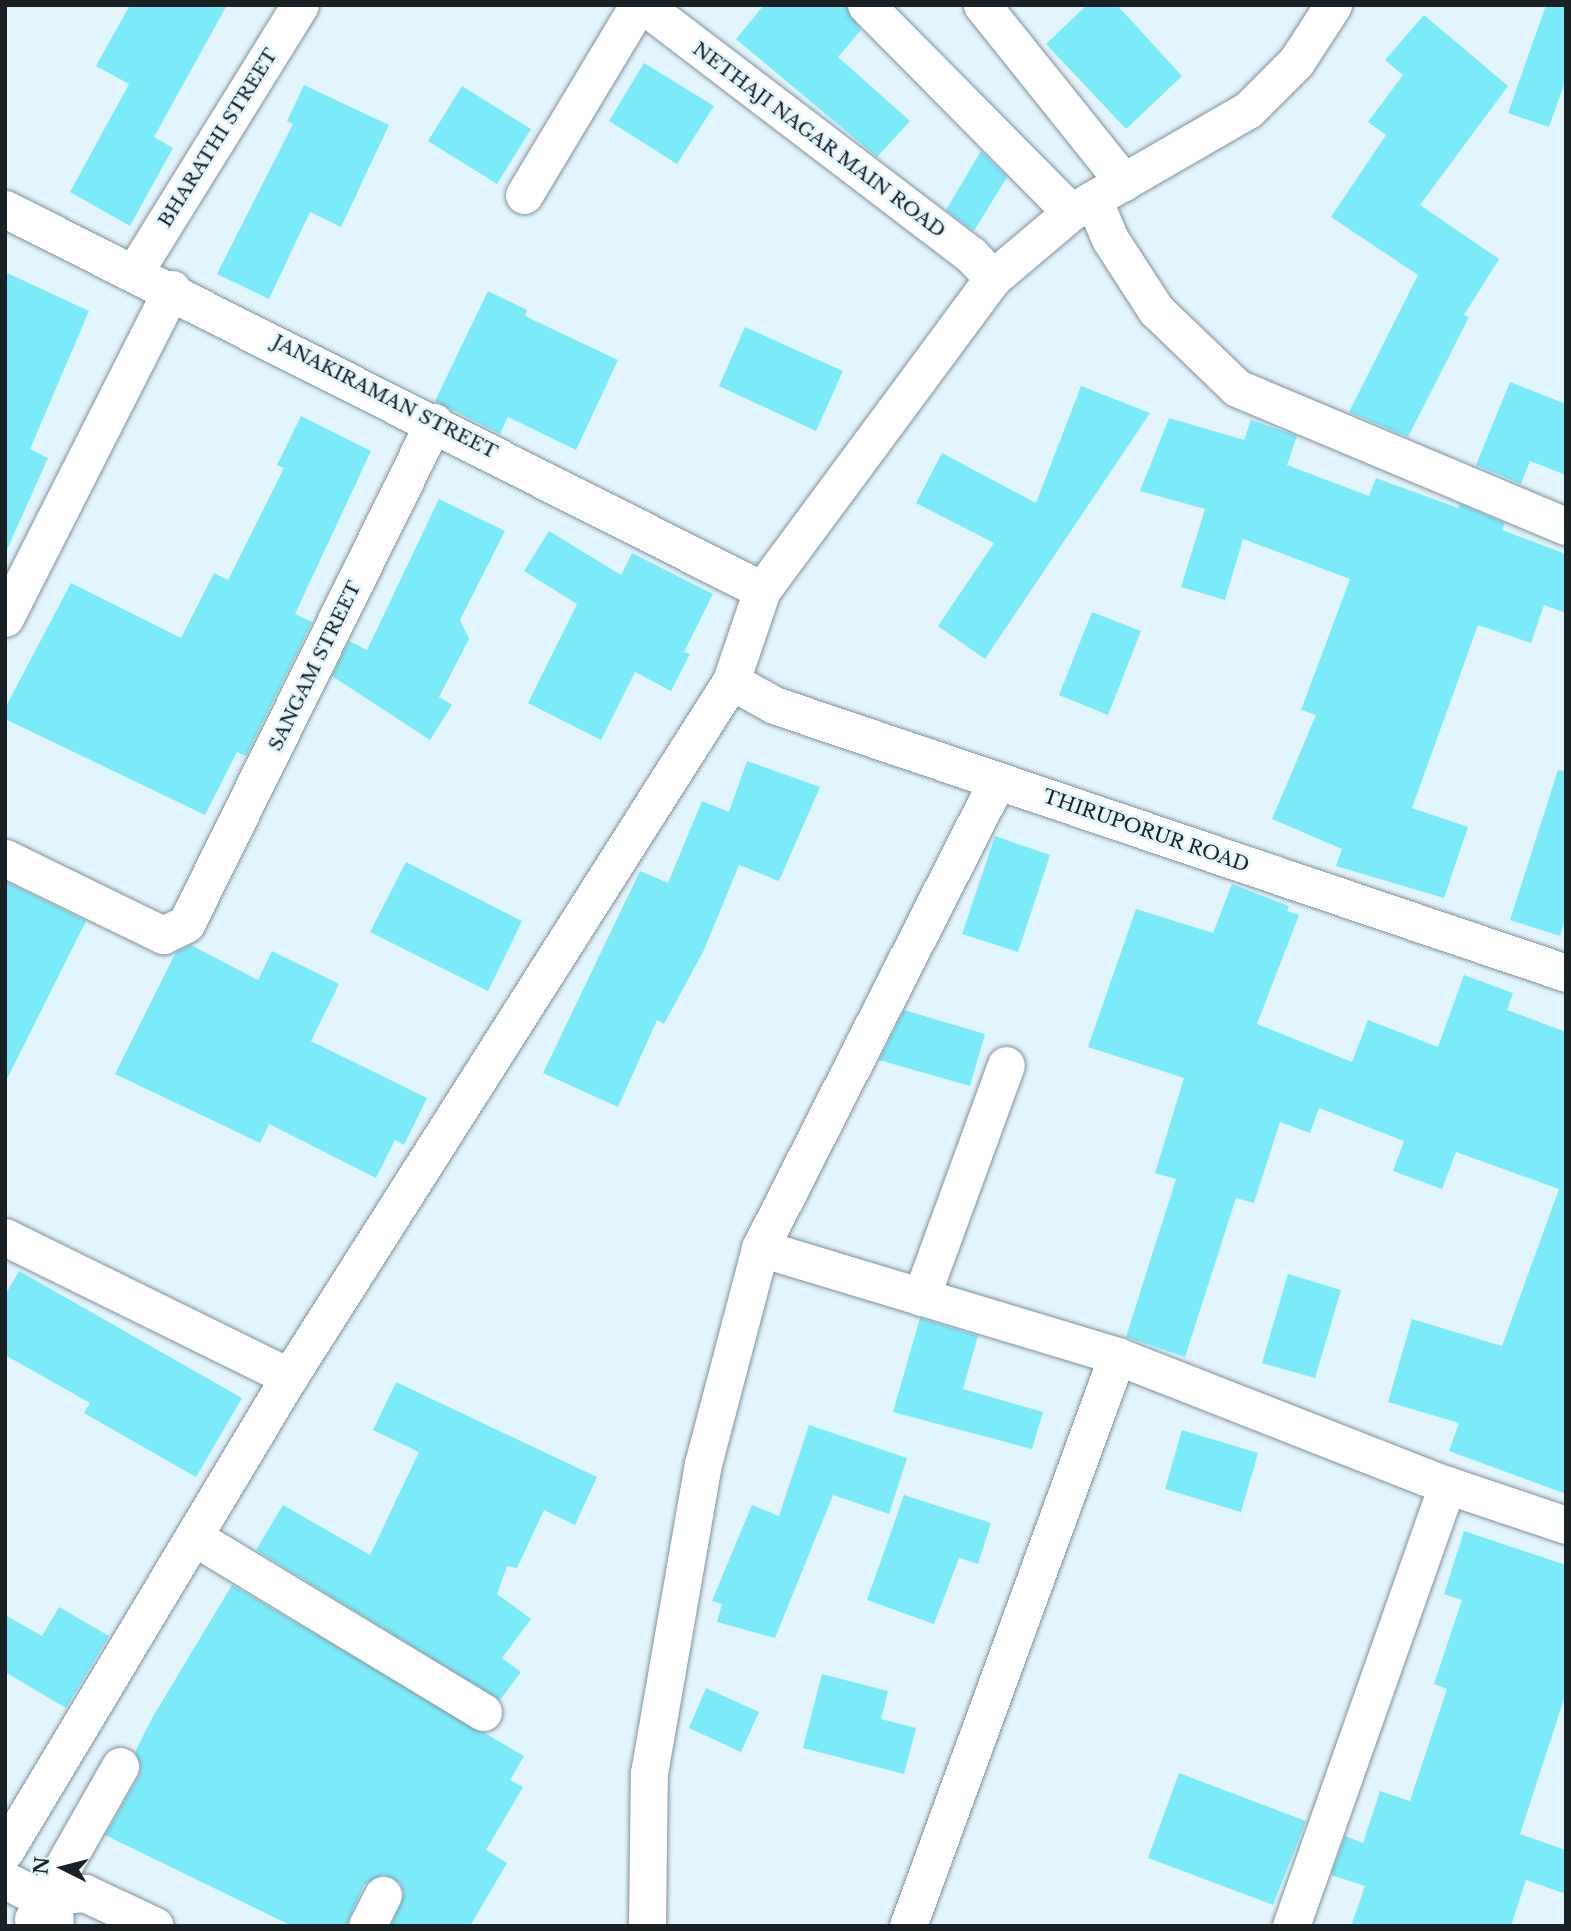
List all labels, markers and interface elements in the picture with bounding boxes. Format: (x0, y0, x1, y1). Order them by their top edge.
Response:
street label: NETHAJI NAGAR MAIN ROAD (688, 37, 950, 243)
street label: BHARATHI STREET (154, 44, 282, 232)
street label: JANAKIRAMAN STREET (269, 330, 501, 464)
street label: SANGAM STREET (264, 577, 366, 755)
street label: THIRUPORUR ROAD (1040, 785, 1252, 877)
north arrow (28, 1833, 98, 1903)
text: N (29, 1856, 54, 1876)

